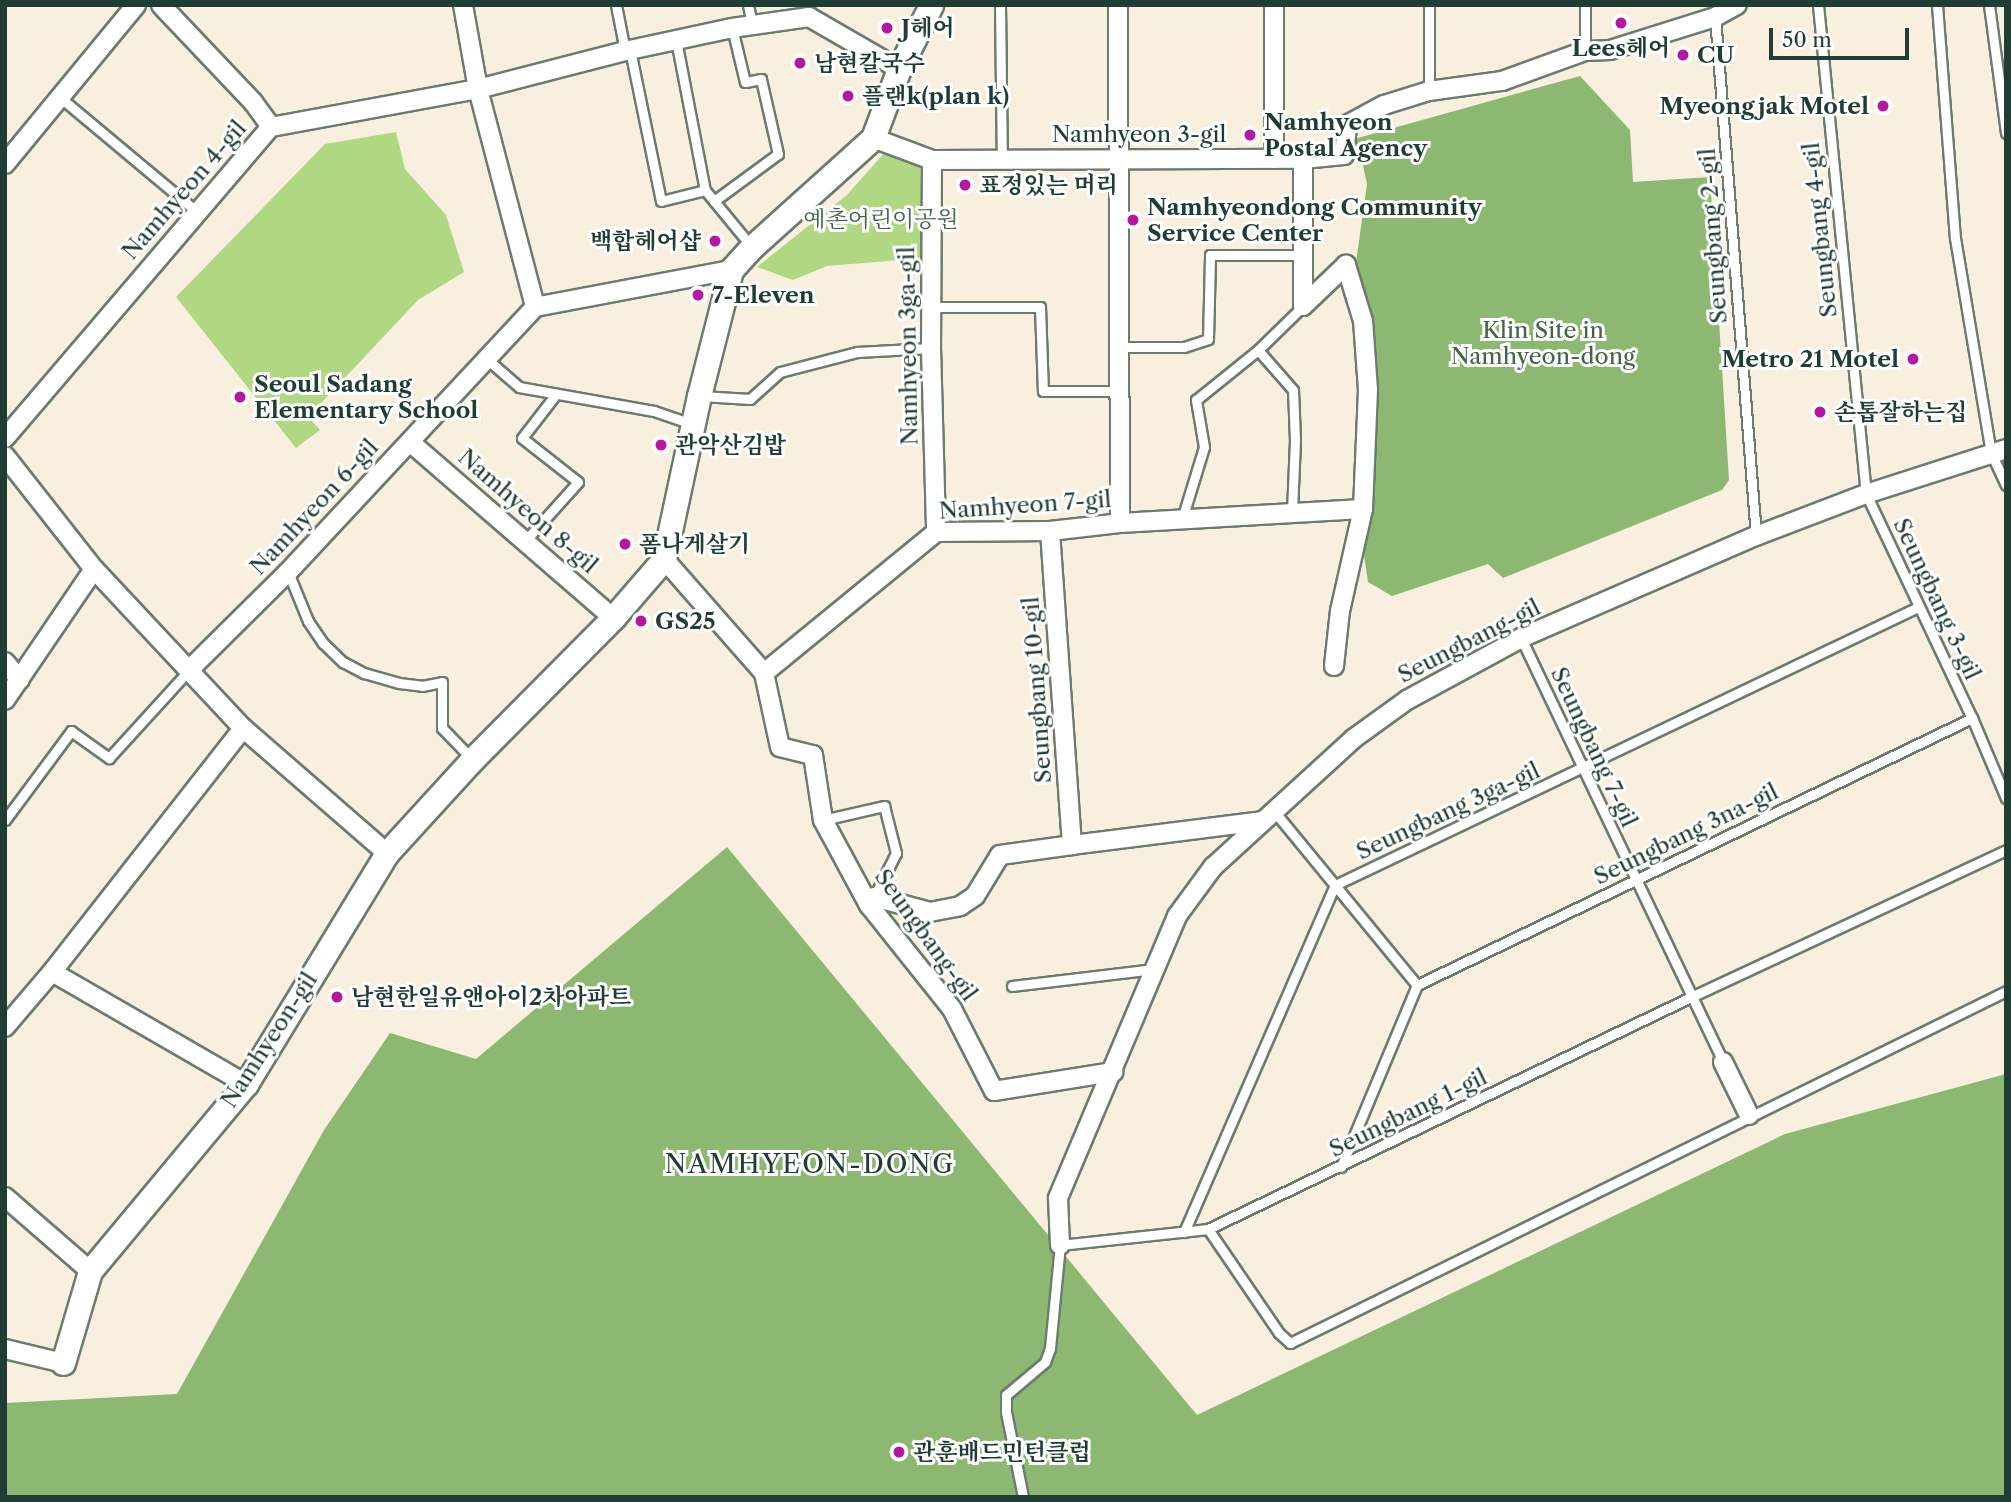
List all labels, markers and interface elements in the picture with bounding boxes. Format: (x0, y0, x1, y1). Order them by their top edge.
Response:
place label: J헤어 (901, 14, 955, 42)
scale bar (1773, 14, 1913, 58)
marker: Lees헤어 (1613, 15, 1629, 31)
marker: J헤어 (879, 20, 895, 36)
text: 50 m (1782, 27, 1832, 52)
place label: Lees헤어 (1572, 34, 1670, 62)
place label: CU (1697, 41, 1734, 69)
marker: CU (1675, 47, 1691, 63)
place label: 남현칼국수 (814, 49, 925, 77)
marker: 남현칼국수 (792, 55, 808, 71)
place label: 플랜k(plan k) (862, 82, 1009, 110)
marker: 플랜k(plan k) (840, 88, 856, 104)
place label: Myeongjak Motel (1659, 92, 1869, 120)
marker: Myeongjak Motel (1875, 98, 1891, 114)
place label: Namhyeon Postal Agency (1264, 108, 1428, 162)
street label: Namhyeon 4-gil (116, 115, 252, 265)
street label: Namhyeon 3-gil (1052, 120, 1226, 148)
marker: Namhyeon Postal Agency (1242, 127, 1258, 143)
street label: Seungbang 4-gil (1797, 141, 1843, 319)
street label: Seungbang 2-gil (1693, 147, 1733, 325)
place label: 표정있는 머리 (979, 171, 1118, 199)
marker: 표정있는 머리 (957, 177, 973, 193)
place label: Namhyeondong Community Service Center (1147, 193, 1482, 247)
park label: 예촌어린이공원 (803, 205, 959, 233)
marker: Namhyeondong Community Service Center (1125, 212, 1141, 228)
place label: 백합헤어샵 (590, 227, 701, 255)
marker: 백합헤어샵 (707, 233, 723, 249)
street label: Namhyeon 3ga-gil (892, 246, 924, 446)
place label: 7-Eleven (712, 281, 814, 309)
marker: 7-Eleven (690, 287, 706, 303)
park label: Klin Site in Namhyeon-dong (1451, 316, 1635, 370)
place label: Metro 21 Motel (1721, 345, 1899, 373)
marker: Metro 21 Motel (1905, 351, 1921, 367)
place label: Seoul Sadang Elementary School (254, 370, 479, 424)
marker: Seoul Sadang Elementary School (232, 389, 248, 405)
place label: 손톱잘하는집 (1834, 398, 1967, 426)
marker: 손톱잘하는집 (1812, 404, 1828, 420)
place label: 관악산김밥 (675, 431, 786, 459)
street label: Namhyeon 6-gil (244, 433, 384, 581)
marker: 관악산김밥 (653, 437, 669, 453)
street label: Namhyeon 8-gil (453, 443, 603, 579)
street label: Namhyeon 7-gil (938, 485, 1112, 525)
street label: Seungbang 3-gil (1887, 514, 1987, 684)
place label: 폼나게살기 (639, 530, 750, 558)
marker: 폼나게살기 (617, 536, 633, 552)
street label: Seungbang-gil (1393, 593, 1545, 689)
street label: Seungbang 10-gil (1017, 596, 1057, 784)
place label: GS25 (655, 607, 715, 635)
marker: GS25 (633, 613, 649, 629)
street label: Seungbang 7-gil (1545, 663, 1643, 831)
street label: Seungbang 3ga-gil (1352, 756, 1544, 866)
street label: Seungbang 3na-gil (1589, 777, 1783, 891)
street label: Seungbang-gil (869, 864, 983, 1006)
street label: Namhyeon-gil (215, 967, 323, 1113)
place label: 남현한일유앤아이2차아파트 (351, 983, 631, 1011)
marker: 남현한일유앤아이2차아파트 (329, 989, 345, 1005)
street label: Seungbang 1-gil (1325, 1063, 1491, 1163)
district label: NAMHYEON-DONG (666, 1149, 954, 1181)
place label: 관훈배드민턴클럽 (913, 1438, 1091, 1466)
marker: 관훈배드민턴클럽 (891, 1444, 907, 1460)

